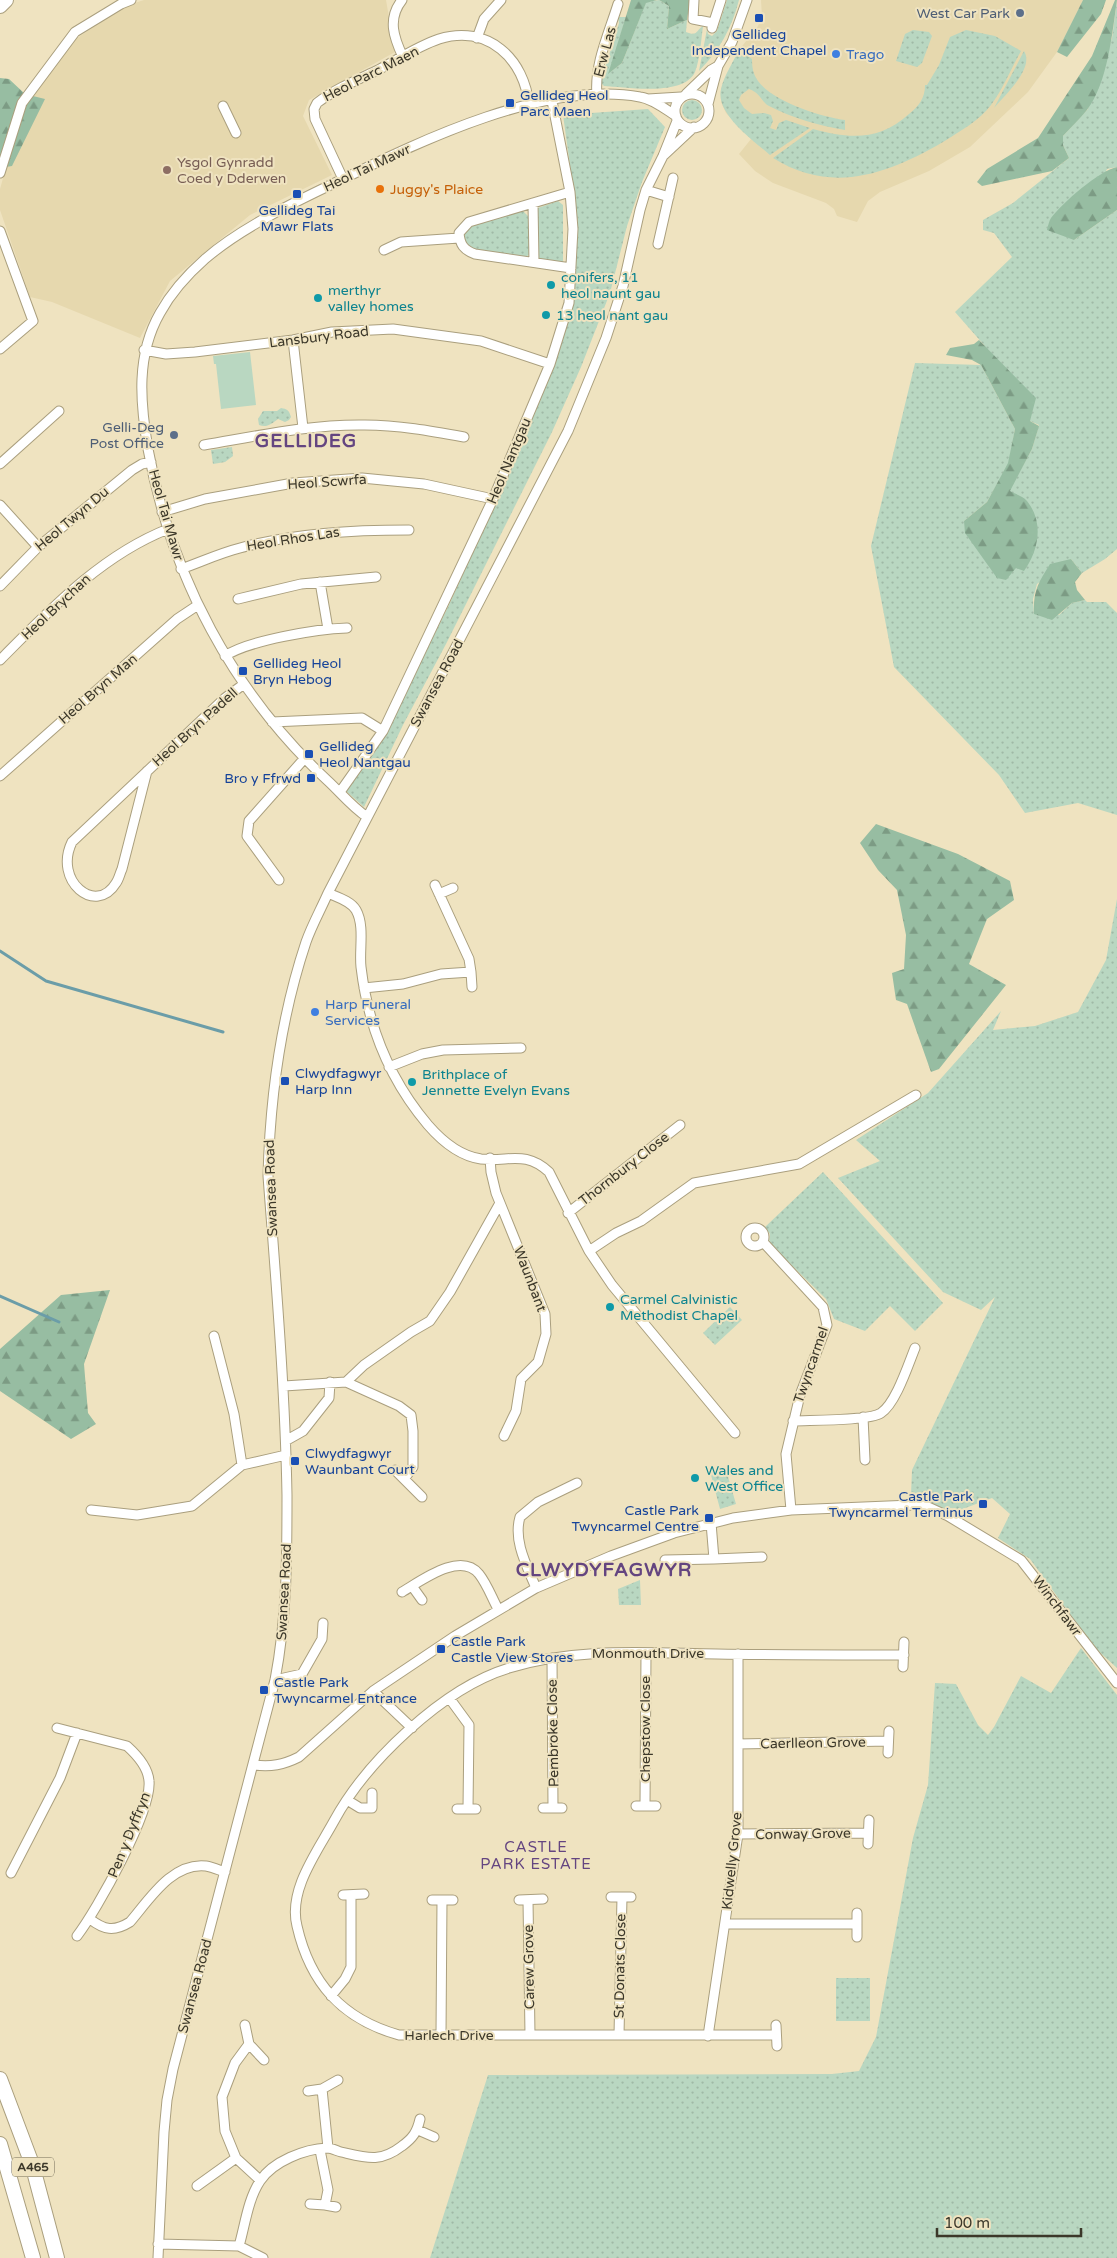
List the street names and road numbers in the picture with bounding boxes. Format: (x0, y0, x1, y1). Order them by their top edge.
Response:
street label: Erw Las (590, 25, 620, 79)
street label: Heol Parc Maen (320, 43, 422, 105)
street label: Heol Tai Mawr (321, 140, 414, 196)
street label: Lansbury Road (268, 322, 370, 352)
street label: Heol Nantgau (483, 415, 535, 507)
street label: Heol Tai Mawr (145, 467, 187, 563)
street label: Heol Scwrfa (287, 471, 367, 493)
street label: Heol Twyn Du (32, 483, 112, 555)
street label: Heol Rhos Las (245, 523, 341, 555)
street label: Heol Brychan (18, 571, 94, 643)
street label: Swansea Road (407, 636, 467, 730)
street label: Heol Bryn Man (55, 650, 141, 728)
street label: Heol Bryn Padell (149, 684, 241, 770)
street label: Thornbury Close (576, 1129, 672, 1209)
street label: Swansea Road (261, 1139, 281, 1237)
street label: Waunbant (510, 1244, 551, 1315)
street label: Twyncarmel (790, 1325, 832, 1405)
street label: Swansea Road (273, 1543, 295, 1641)
street label: Winchfawr (1029, 1572, 1086, 1640)
street label: Monmouth Drive (592, 1645, 704, 1662)
street label: Chepstow Close (637, 1676, 654, 1782)
street label: Pembroke Close (544, 1679, 562, 1787)
street label: Caerlleon Grove (760, 1734, 866, 1752)
street label: Pen y Dyffryn (104, 1790, 154, 1880)
street label: Kidwelly Grove (718, 1811, 746, 1911)
street label: Conway Grove (755, 1825, 851, 1843)
street label: St Donats Close (611, 1914, 629, 2018)
street label: Carew Grove (520, 1924, 538, 2010)
street label: Swansea Road (174, 1937, 216, 2035)
street label: Harlech Drive (404, 2027, 494, 2044)
road number: A465 (12, 2158, 54, 2176)

